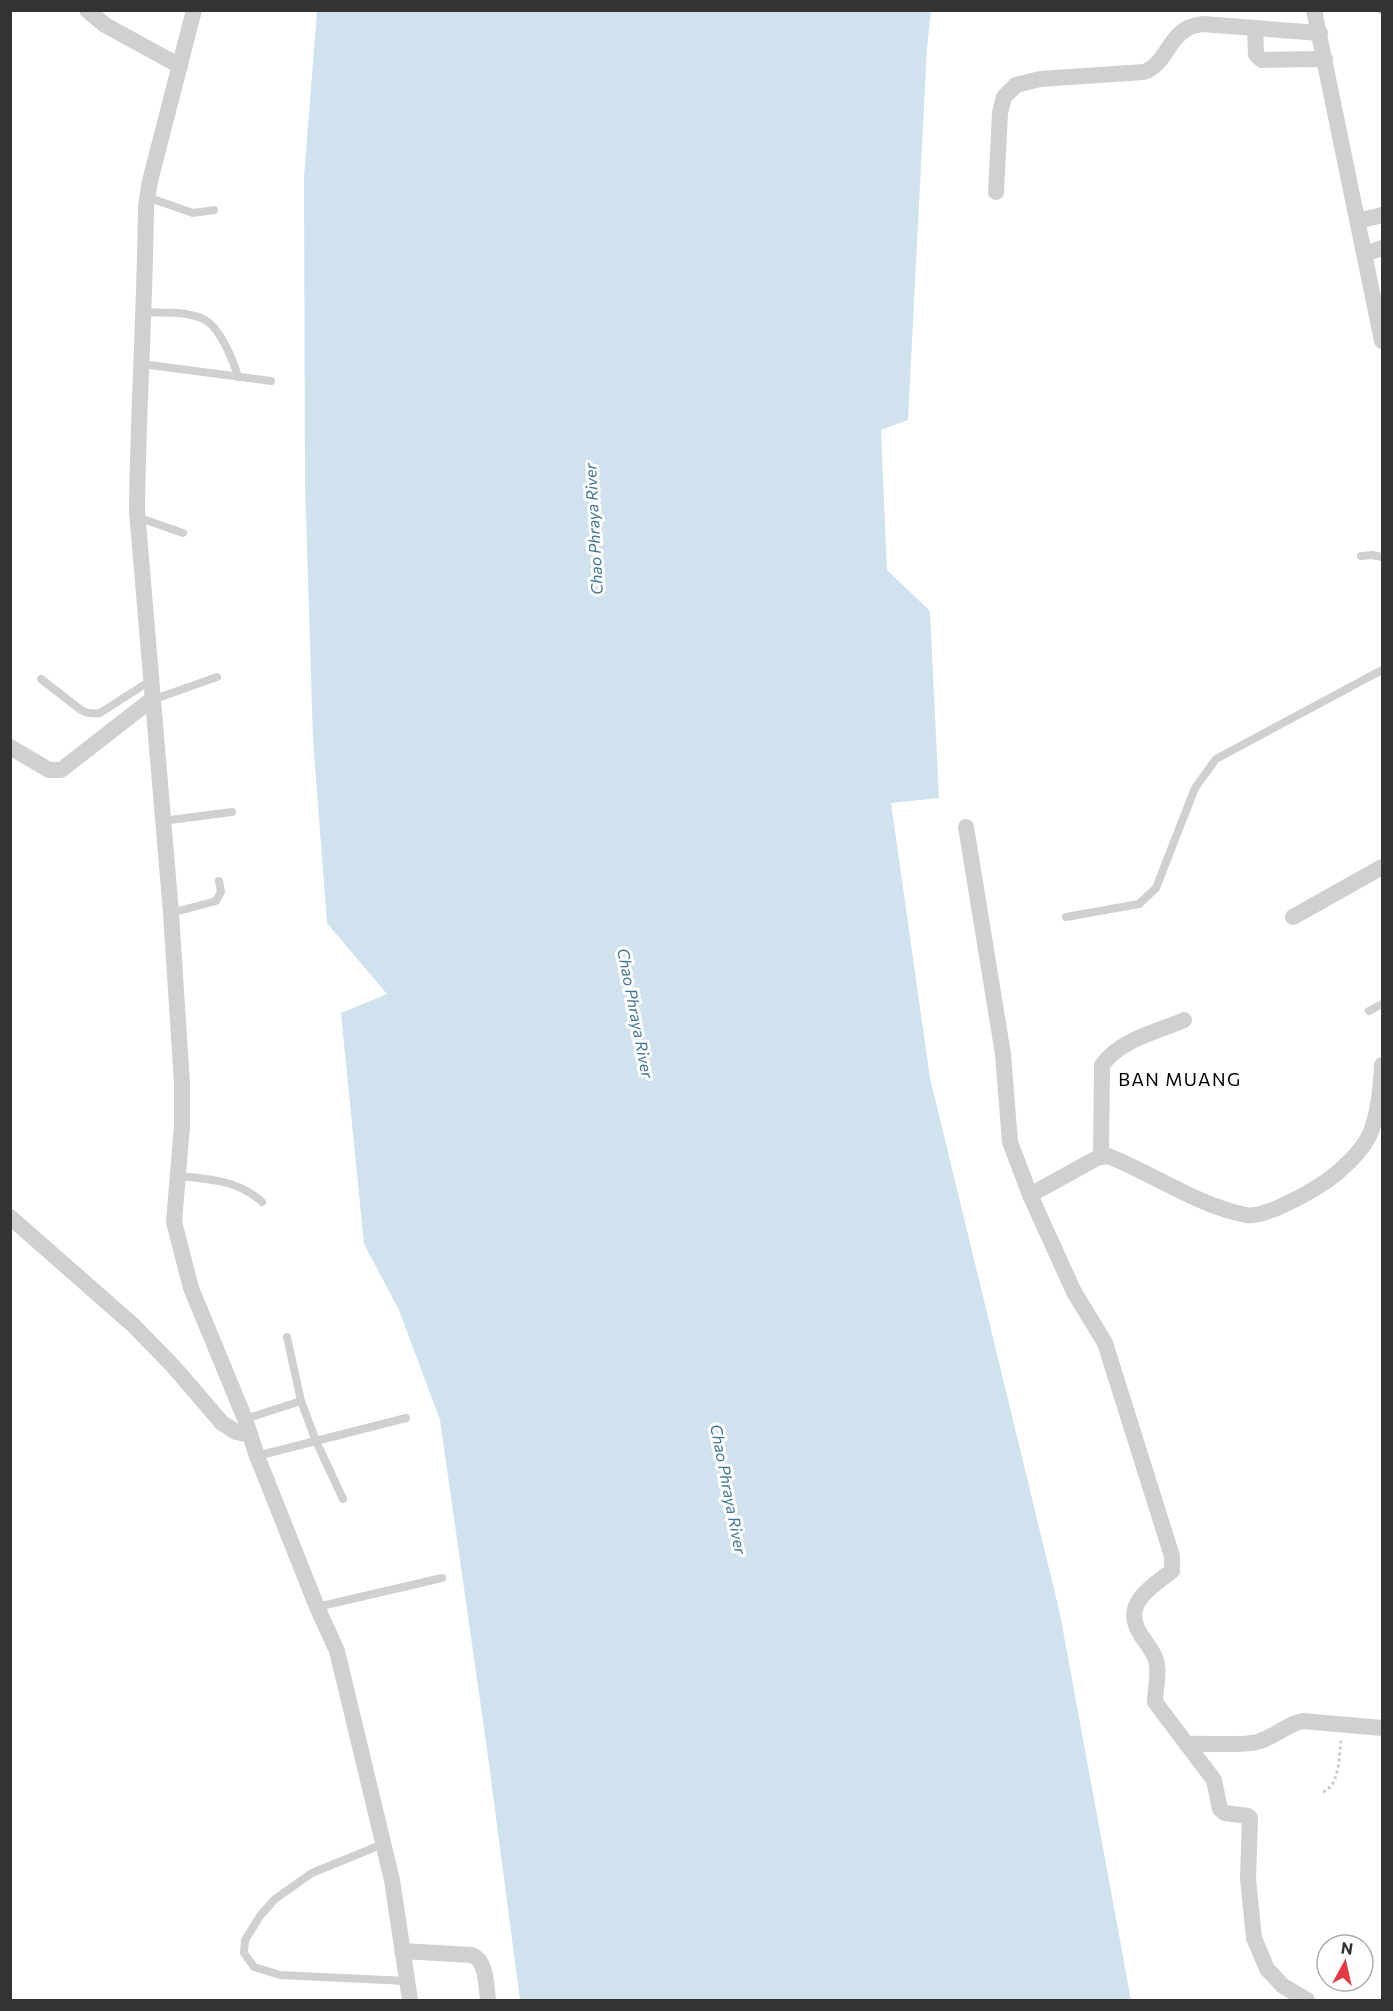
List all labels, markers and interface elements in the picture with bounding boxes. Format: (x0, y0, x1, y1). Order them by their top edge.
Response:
water label: Chao Phraya River (580, 462, 606, 595)
water label: Chao Phraya River (614, 946, 658, 1080)
district label: BAN MUANG (1118, 1068, 1242, 1090)
water label: Chao Phraya River (707, 1422, 751, 1556)
north arrow (1315, 1933, 1375, 1993)
text: N (1340, 1937, 1354, 1958)

